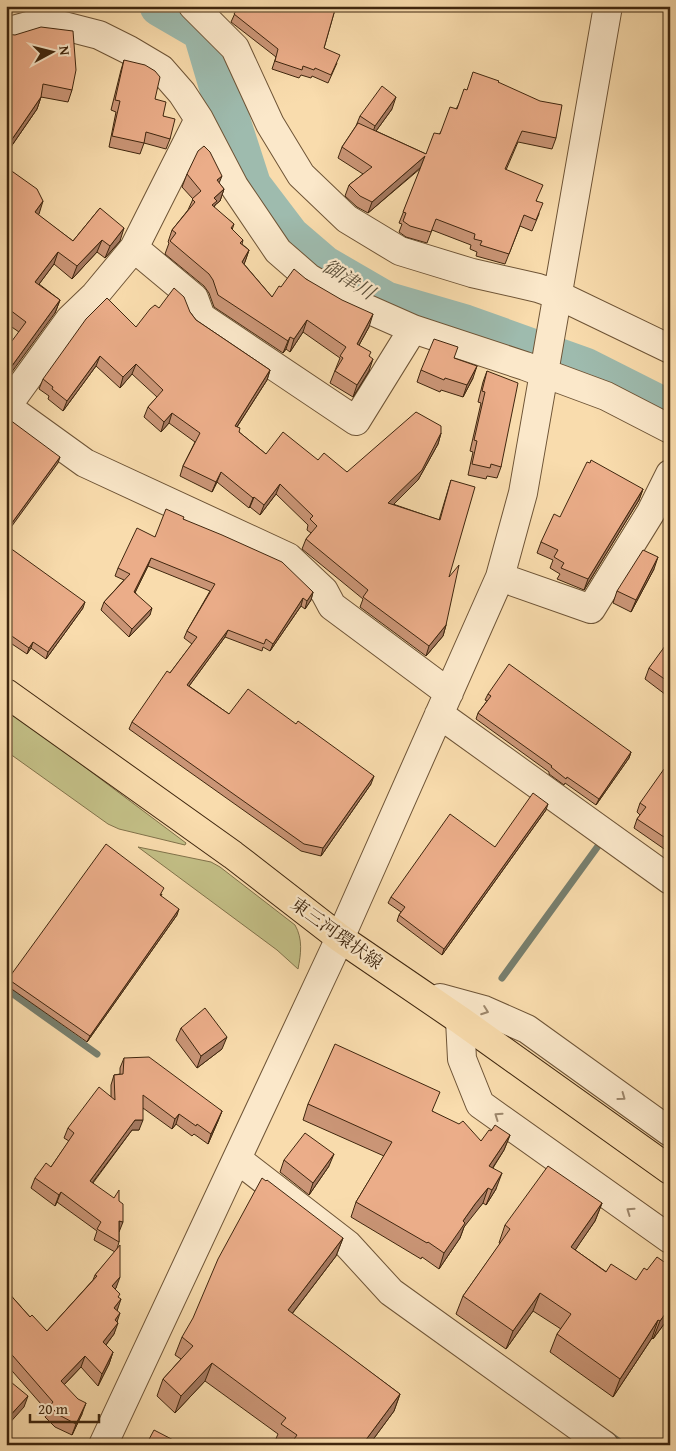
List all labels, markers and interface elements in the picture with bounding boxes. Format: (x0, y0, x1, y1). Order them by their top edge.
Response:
north arrow (28, 28, 78, 78)
text: N (54, 45, 75, 57)
water label: 御津川 (317, 252, 382, 307)
street label: 東三河環状線 (285, 890, 389, 976)
one-way arrow (480, 1005, 489, 1015)
one-way arrow (616, 1091, 626, 1100)
one-way arrow (494, 1113, 503, 1123)
one-way arrow (627, 1208, 636, 1216)
scale bar (30, 1391, 99, 1423)
text: 20 m (38, 1398, 69, 1419)

